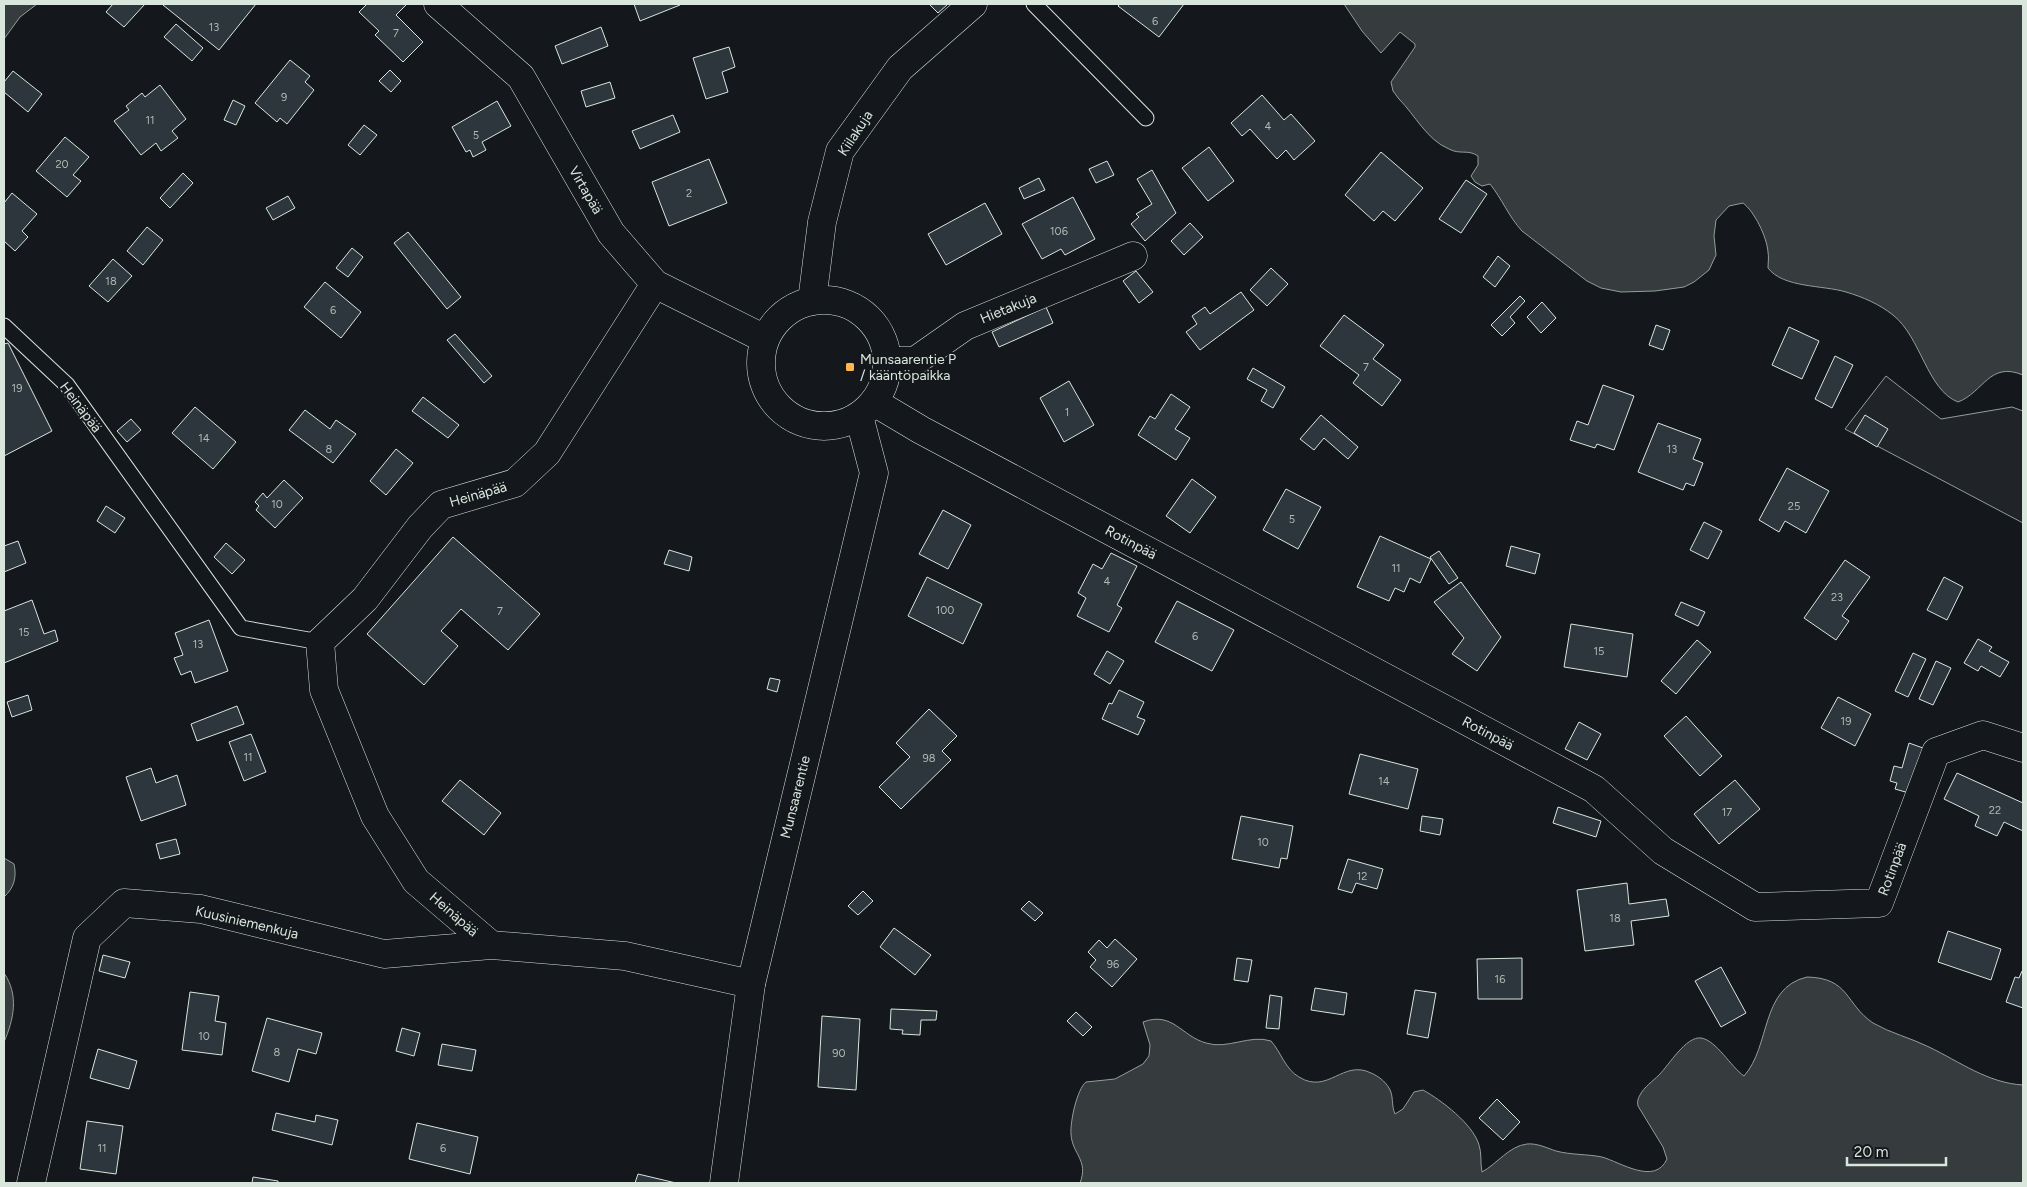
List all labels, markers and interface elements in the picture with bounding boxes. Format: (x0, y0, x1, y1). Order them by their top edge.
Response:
house number: 6 (1152, 15, 1158, 28)
house number: 13 (209, 21, 219, 34)
house number: 7 (393, 27, 399, 40)
house number: 9 (281, 91, 287, 104)
street label: Kiilakuja (834, 107, 876, 159)
house number: 11 (145, 114, 155, 127)
house number: 4 (1265, 120, 1272, 133)
house number: 5 (473, 129, 479, 142)
house number: 20 (55, 158, 69, 171)
street label: Virtapää (565, 163, 606, 217)
house number: 2 (686, 187, 692, 200)
house number: 106 (1050, 225, 1068, 238)
house number: 18 (105, 275, 117, 288)
street label: Hietakuja (978, 289, 1039, 327)
house number: 6 (330, 304, 336, 317)
place label: Munsaarentie P / kääntöpaikka (860, 351, 956, 384)
marker: Munsaarentie P / kääntöpaikka (844, 361, 856, 373)
house number: 7 (1363, 361, 1369, 374)
street label: Heinäpää (56, 379, 105, 436)
house number: 19 (12, 382, 22, 395)
house number: 1 (1065, 406, 1069, 419)
house number: 14 (198, 432, 210, 445)
house number: 8 (326, 443, 333, 456)
house number: 13 (1667, 443, 1677, 456)
street label: Heinäpää (447, 478, 509, 511)
house number: 10 (271, 498, 283, 511)
house number: 25 (1788, 500, 1800, 513)
house number: 5 (1289, 513, 1295, 526)
street label: Rotinpää (1102, 522, 1159, 563)
house number: 11 (1391, 562, 1401, 575)
house number: 4 (1104, 575, 1111, 588)
house number: 23 (1831, 591, 1843, 604)
house number: 100 (936, 604, 954, 617)
house number: 7 (497, 605, 503, 618)
house number: 15 (19, 626, 29, 639)
house number: 6 (1192, 630, 1198, 643)
house number: 13 (193, 638, 203, 651)
house number: 15 (1594, 645, 1604, 658)
street label: Rotinpää (1459, 713, 1516, 754)
house number: 19 (1841, 715, 1851, 728)
house number: 11 (243, 751, 253, 764)
house number: 98 (923, 752, 936, 765)
street label: Munsaarentie (777, 754, 814, 840)
house number: 14 (1378, 775, 1390, 788)
house number: 22 (1989, 804, 2001, 817)
house number: 17 (1722, 806, 1732, 819)
house number: 10 (1257, 836, 1269, 849)
street label: Rotinpää (1875, 840, 1910, 898)
house number: 12 (1357, 870, 1367, 883)
street label: Heinäpää (426, 889, 481, 940)
street label: Kuusiniemenkuja (194, 902, 300, 943)
house number: 18 (1609, 912, 1621, 925)
house number: 96 (1107, 958, 1119, 971)
house number: 16 (1495, 973, 1505, 986)
house number: 10 (198, 1030, 210, 1043)
house number: 8 (274, 1046, 281, 1059)
house number: 90 (832, 1047, 846, 1060)
scale bar (1847, 1134, 1946, 1166)
house number: 11 (97, 1142, 107, 1155)
house number: 6 (440, 1142, 446, 1155)
text: 20 m (1854, 1143, 1888, 1161)

